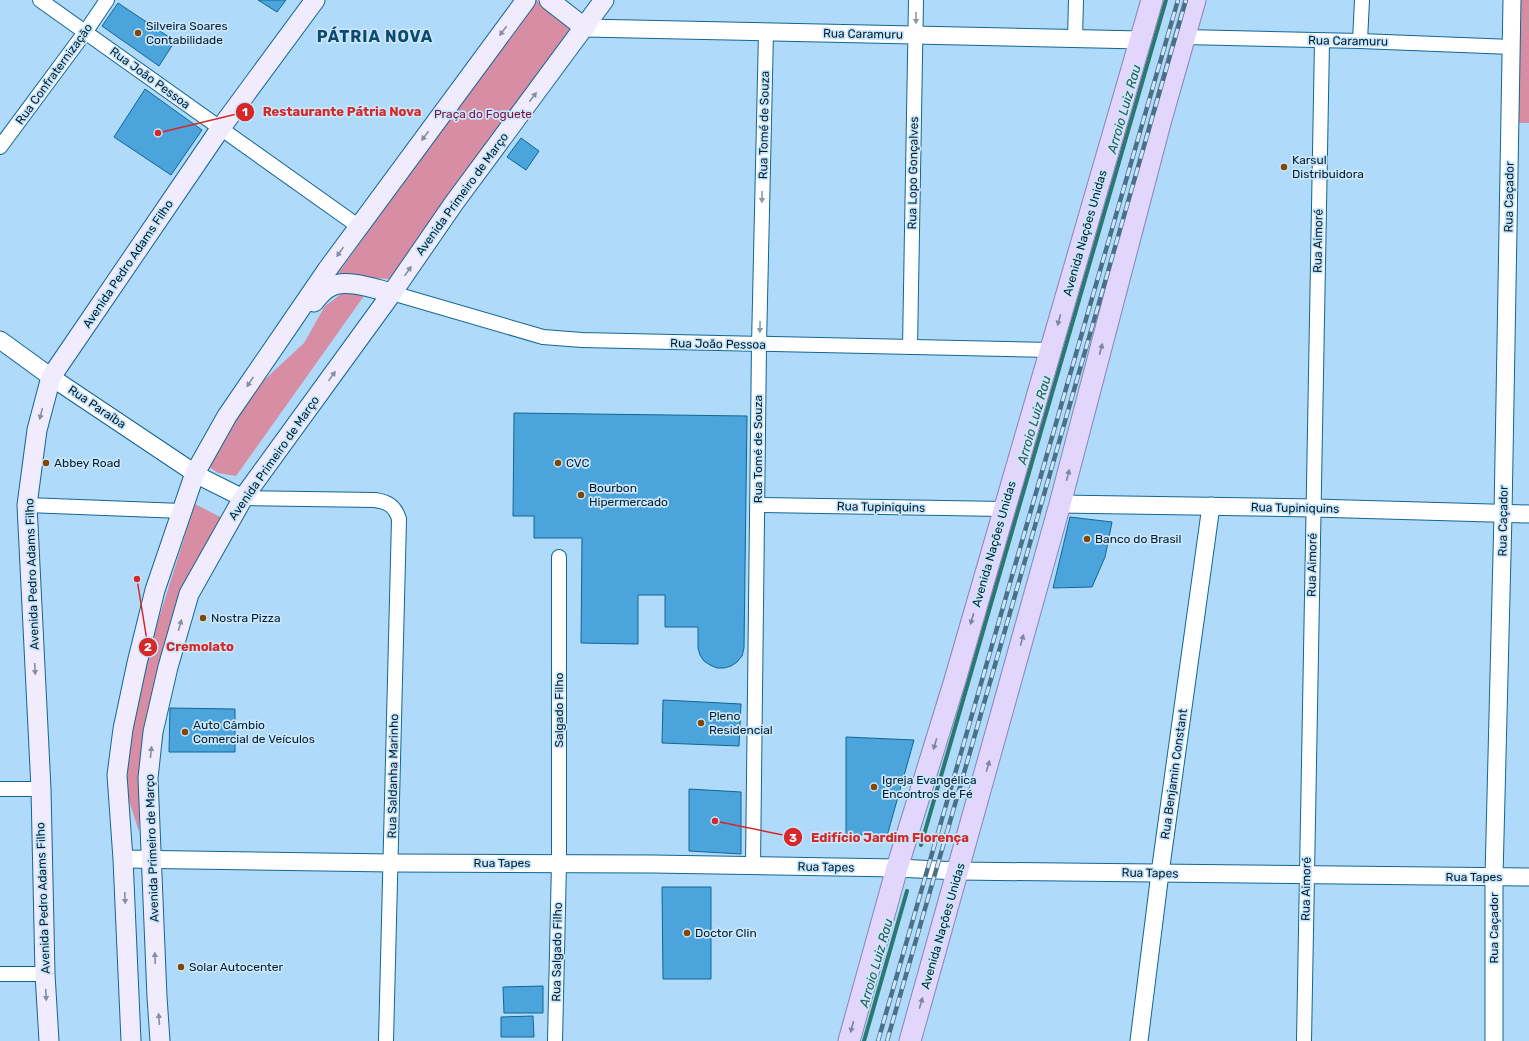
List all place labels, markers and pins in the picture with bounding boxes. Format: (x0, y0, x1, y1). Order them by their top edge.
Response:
place label: Silveira Soares Contabilidade (146, 19, 228, 47)
marker: Silveira Soares Contabilidade (133, 28, 143, 38)
callout: Restaurante Pátria Nova (235, 99, 429, 124)
place label: Karsul Distribuidora (1292, 153, 1364, 181)
marker: Karsul Distribuidora (1279, 162, 1289, 172)
place label: Abbey Road (54, 456, 121, 470)
place label: CVC (566, 456, 589, 470)
marker: Abbey Road (41, 458, 51, 468)
marker: CVC (553, 458, 563, 468)
place label: Bourbon Hipermercado (589, 481, 668, 509)
marker: Bourbon Hipermercado (576, 490, 586, 500)
place label: Banco do Brasil (1095, 532, 1181, 546)
marker: Banco do Brasil (1082, 534, 1092, 544)
place label: Nostra Pizza (211, 611, 281, 625)
marker: Nostra Pizza (198, 613, 208, 623)
callout: Cremolato (138, 634, 242, 659)
place label: Pleno Residencial (709, 709, 773, 737)
place label: Auto Câmbio Comercial de Veículos (193, 718, 315, 746)
marker: Pleno Residencial (696, 718, 706, 728)
marker: Auto Câmbio Comercial de Veículos (180, 727, 190, 737)
place label: Igreja Evangélica Encontros de Fé (882, 773, 977, 801)
marker: Igreja Evangélica Encontros de Fé (869, 782, 879, 792)
callout: Edifício Jardim Florença (783, 825, 977, 850)
place label: Doctor Clin (695, 926, 757, 940)
marker: Doctor Clin (682, 928, 692, 938)
place label: Solar Autocenter (189, 960, 284, 974)
marker: Solar Autocenter (176, 962, 186, 972)

